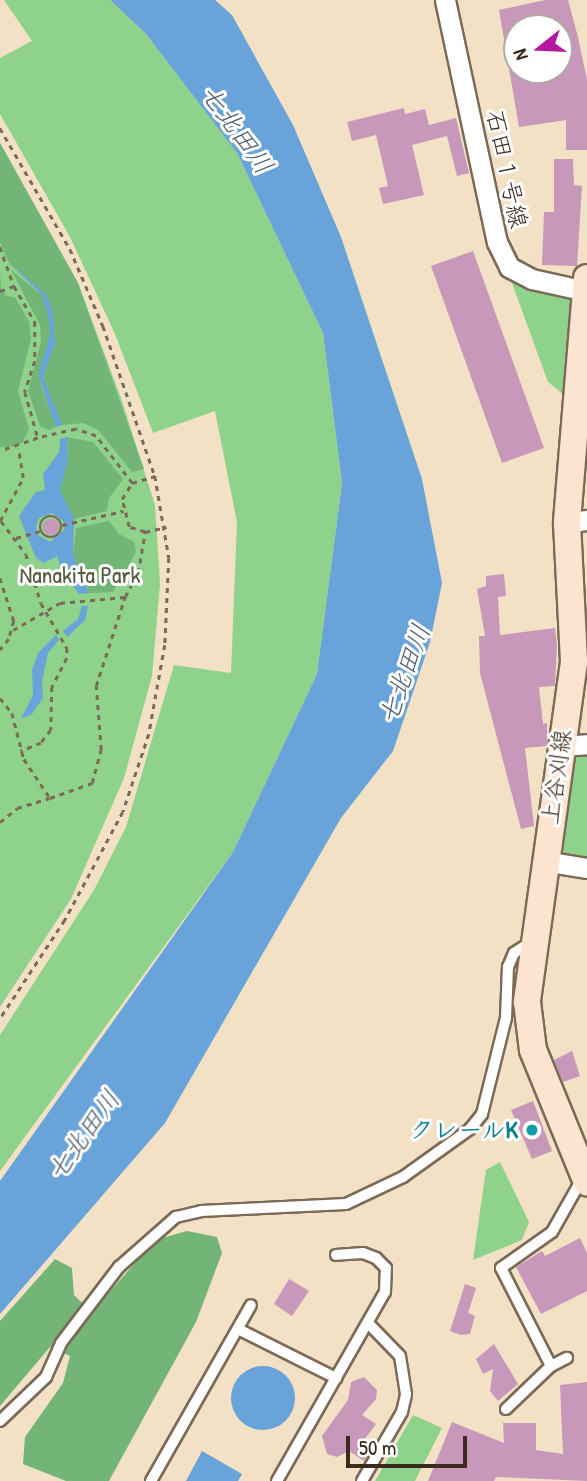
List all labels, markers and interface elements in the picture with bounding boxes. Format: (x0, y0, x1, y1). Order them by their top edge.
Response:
north arrow (503, 14, 573, 84)
text: N (506, 46, 534, 64)
water label: 七北田川 (194, 78, 280, 180)
street label: 石田１号線 (480, 107, 534, 231)
park label: Nanakita Park (19, 561, 141, 589)
water label: 七北田川 (372, 620, 436, 728)
street label: 上谷刈線 (535, 727, 577, 827)
water label: 七北田川 (40, 1084, 126, 1186)
place label: クレールK (408, 1116, 518, 1144)
marker: クレールK (524, 1122, 540, 1138)
scale bar (349, 1422, 470, 1466)
text: 50 m (359, 1433, 396, 1462)

